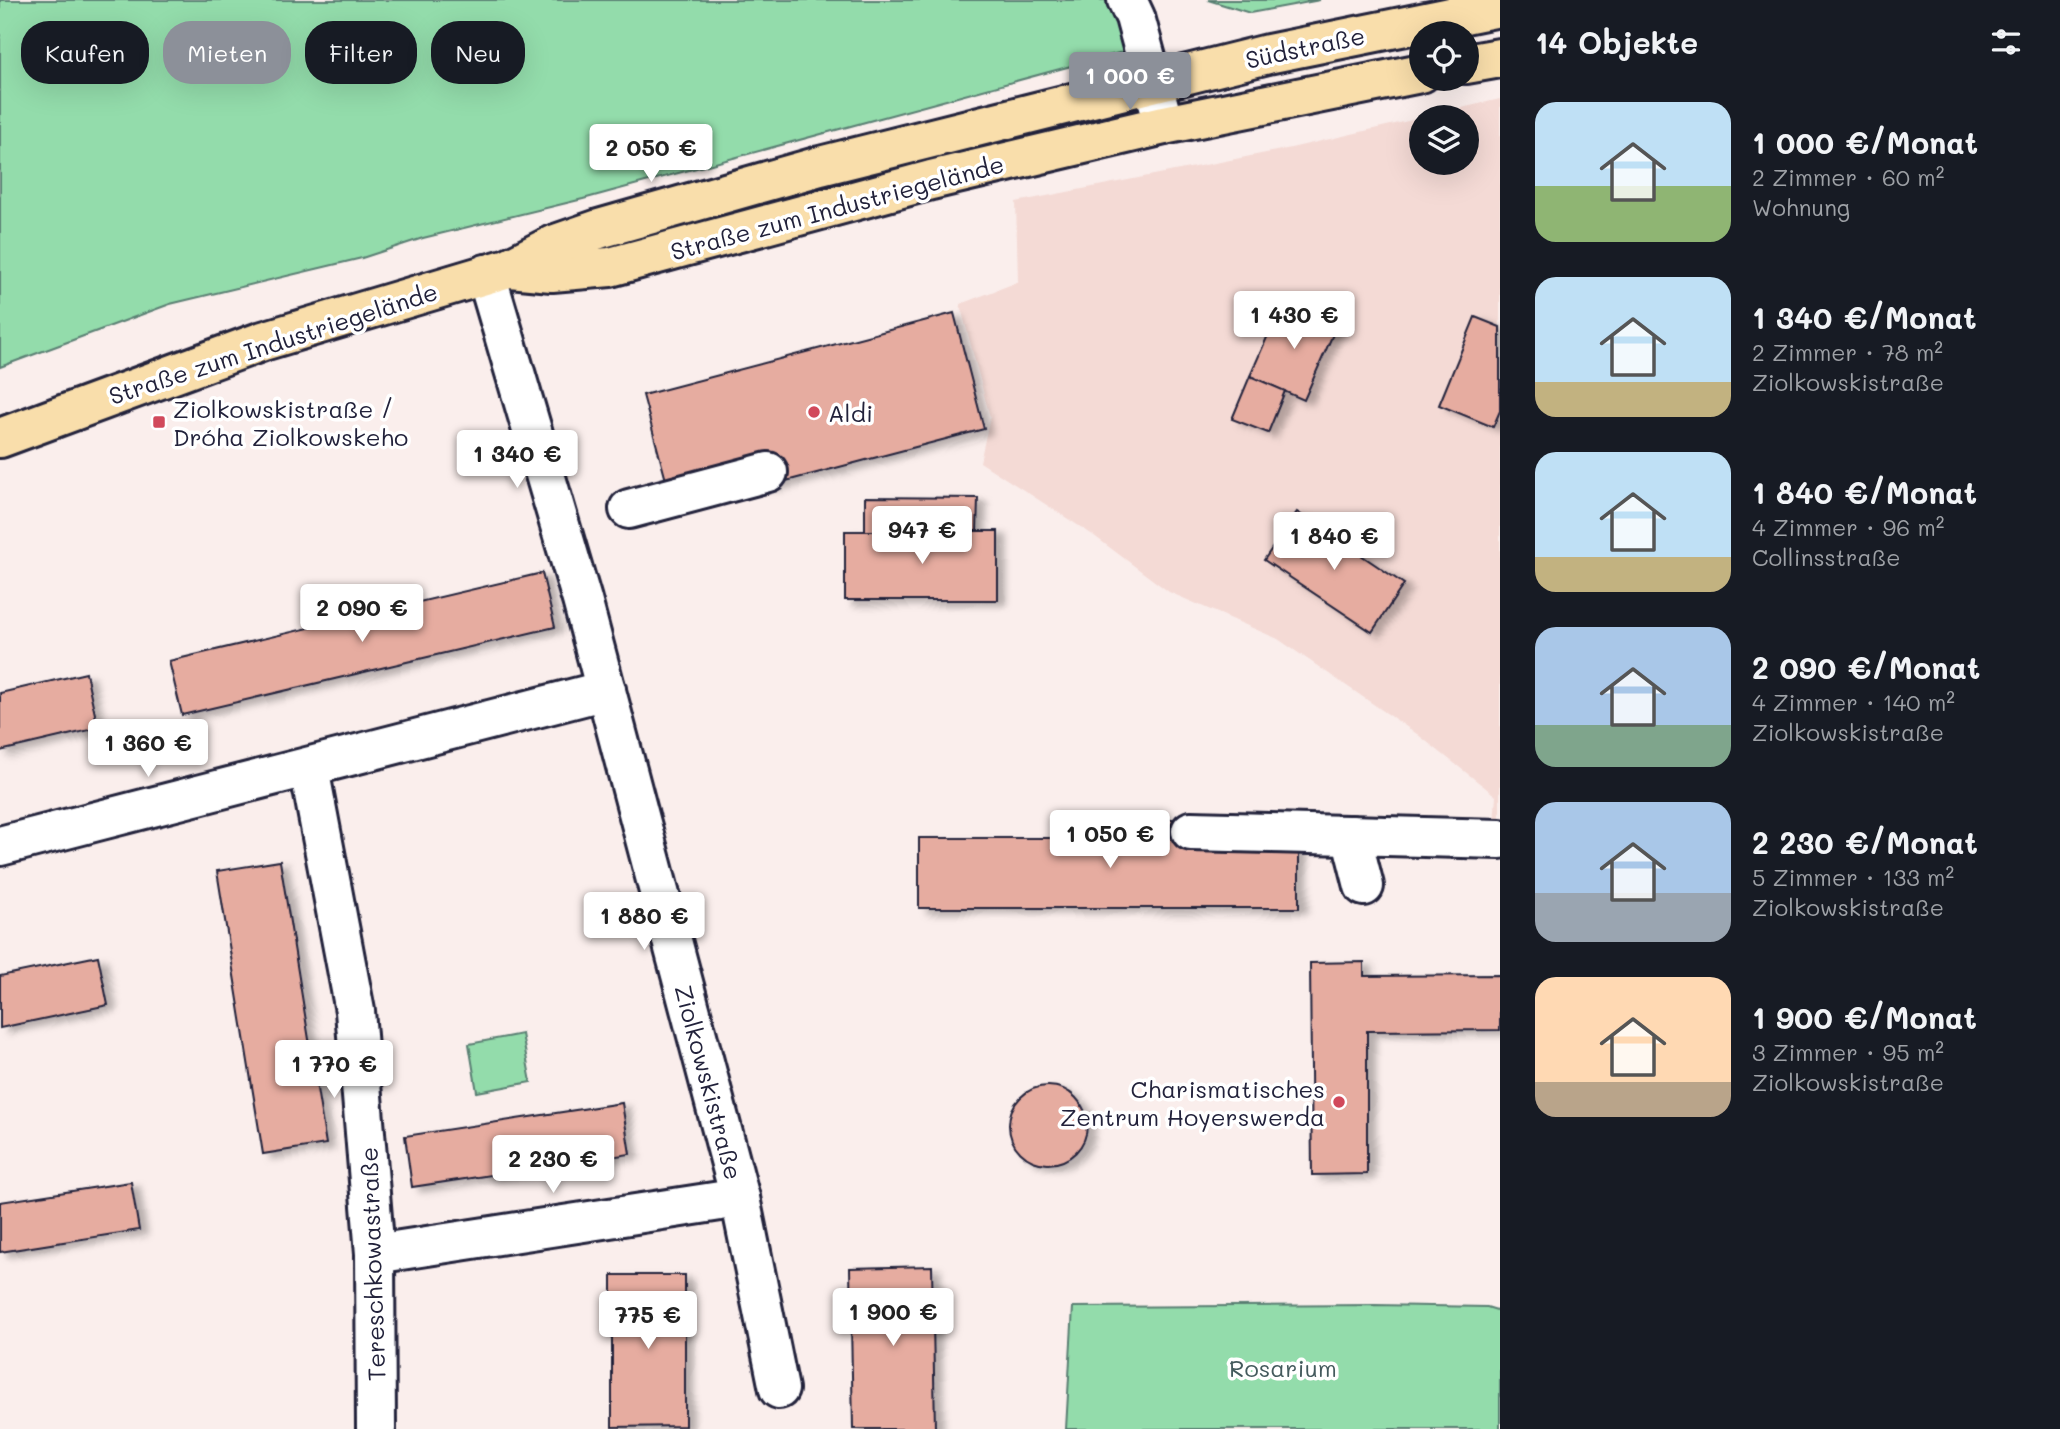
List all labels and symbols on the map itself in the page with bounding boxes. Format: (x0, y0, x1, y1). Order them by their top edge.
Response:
street label: Südstraße (1243, 19, 1367, 75)
pin: 1 000 € (1065, 52, 1195, 112)
pin: 2 050 € (586, 124, 716, 184)
street label: Straße zum Industriegelände (667, 148, 1007, 266)
street label: Straße zum Industriegelände (105, 275, 441, 411)
pin: 1 430 € (1229, 292, 1359, 351)
place label: Ziolkowskistraße / Dróha Ziolkowskeho (173, 393, 408, 452)
place label: Aldi (828, 397, 873, 428)
marker: Aldi (806, 404, 822, 420)
marker: Ziolkowskistraße / Dróha Ziolkowskeho (151, 414, 167, 430)
pin: 1 340 € (452, 430, 582, 490)
pin: 947 € (873, 506, 971, 566)
pin: 1 840 € (1269, 512, 1399, 572)
pin: 2 090 € (297, 584, 427, 644)
pin: 1 360 € (83, 720, 213, 779)
pin: 1 050 € (1045, 810, 1175, 870)
pin: 1 880 € (579, 892, 709, 952)
street label: Ziolkowskistraße (668, 981, 750, 1183)
pin: 1 770 € (269, 1040, 399, 1100)
place label: Charismatisches Zentrum Hoyerswerda (1060, 1073, 1325, 1132)
marker: Charismatisches Zentrum Hoyerswerda (1331, 1094, 1347, 1110)
pin: 2 230 € (488, 1136, 618, 1195)
street label: Tereschkowastraße (352, 1146, 392, 1382)
pin: 1 900 € (828, 1288, 958, 1348)
pin: 775 € (599, 1292, 697, 1351)
park label: Rosarium (1229, 1352, 1337, 1383)

